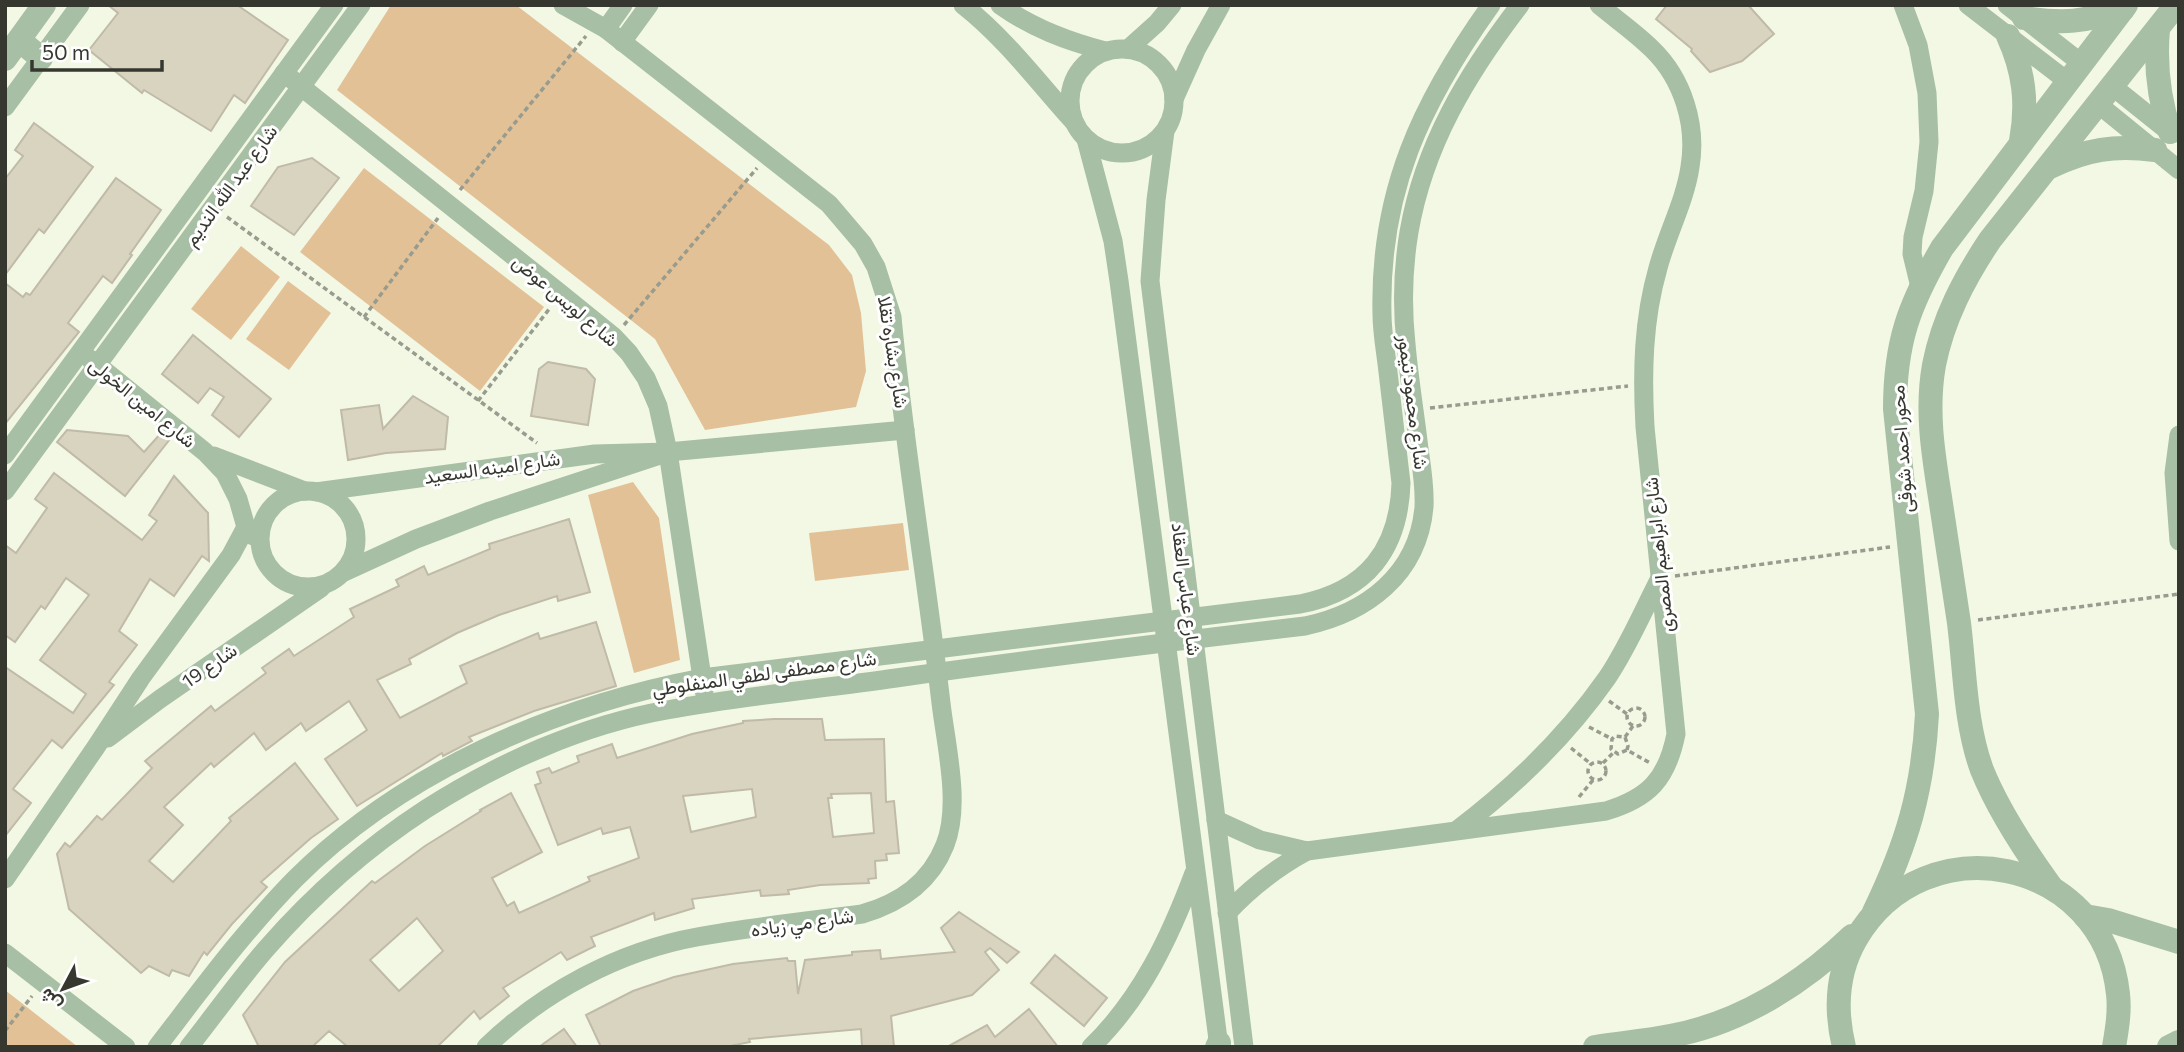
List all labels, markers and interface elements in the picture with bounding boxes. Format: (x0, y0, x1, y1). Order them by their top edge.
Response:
scale bar (32, 28, 161, 72)
text: 50 m (42, 39, 90, 64)
street label: شارع عبد الله النديم (178, 120, 283, 251)
street label: شارع لويس عوض (507, 249, 624, 352)
street label: شارع بشاره تقلا (872, 294, 914, 410)
street label: شارع محمود تيمور (1392, 332, 1434, 471)
street label: شارع امين الخولى (84, 352, 201, 454)
street label: محور احمد شوقى (1885, 384, 1918, 514)
street label: شارع امينه السعيد (423, 446, 562, 490)
street label: شارع ابراهيم المصرى (1638, 476, 1680, 634)
street label: شارع عباس العقاد (1165, 521, 1207, 657)
street label: شارع 19 (177, 638, 242, 694)
street label: شارع مصطفى لطفي المنفلوطي (650, 646, 878, 705)
street label: شارع مي زياده (749, 903, 856, 946)
north arrow (28, 954, 98, 1024)
text: ش (34, 984, 67, 1017)

